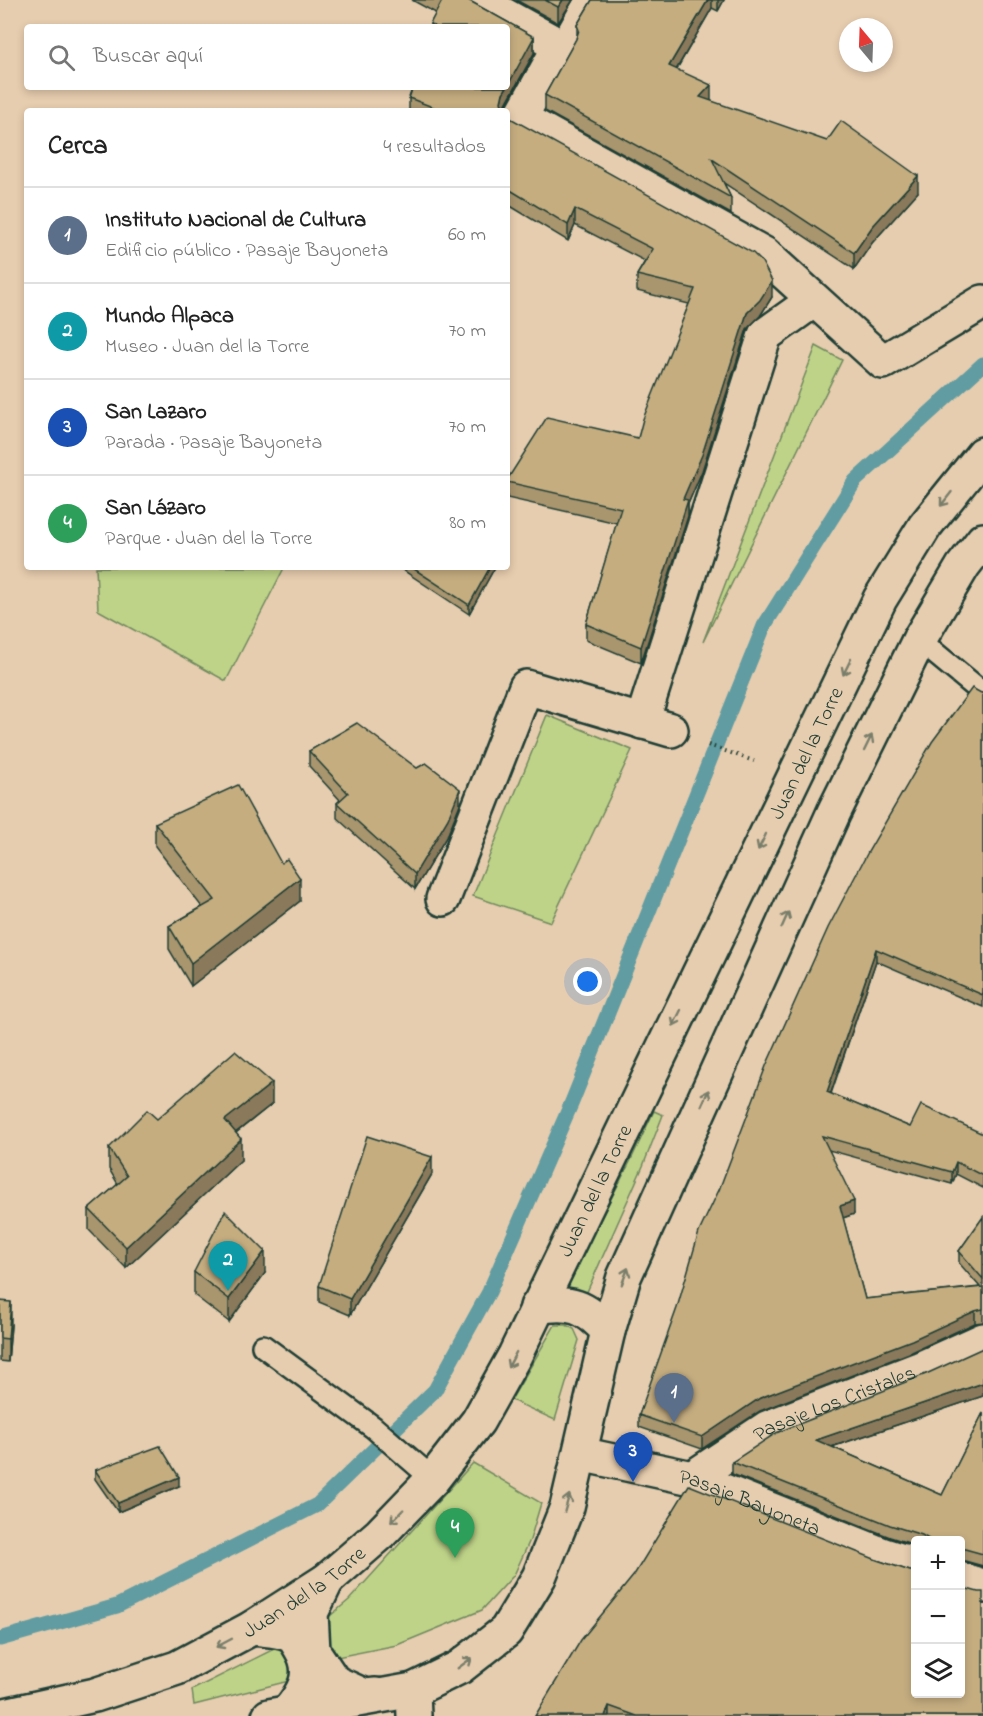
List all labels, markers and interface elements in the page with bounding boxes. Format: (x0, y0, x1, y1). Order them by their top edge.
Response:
north arrow (839, 18, 893, 72)
search box (24, 24, 510, 90)
icon: search (45, 41, 78, 74)
text: Buscar aquí (93, 41, 203, 73)
text: Cerca (48, 128, 108, 166)
text: 4 resultados (383, 133, 486, 162)
text: Instituto Nacional de Cultura (105, 205, 366, 237)
text: 1 (64, 221, 71, 250)
text: 60 m (448, 221, 486, 250)
text: Edificio público · Pasaje Bayoneta (105, 237, 388, 266)
text: Mundo Alpaca (105, 301, 234, 333)
text: 2 (63, 317, 72, 346)
text: 70 m (449, 317, 486, 346)
text: Museo · Juan del la Torre (105, 333, 309, 362)
text: San Lazaro (105, 397, 207, 429)
text: 3 (63, 413, 72, 442)
text: 70 m (449, 413, 486, 442)
text: Parada · Pasaje Bayoneta (105, 429, 322, 458)
one-way arrow (939, 491, 952, 507)
text: San Lázaro (105, 493, 206, 525)
text: 4 (63, 509, 72, 538)
text: 80 m (449, 509, 486, 538)
text: Parque · Juan del la Torre (105, 525, 312, 554)
one-way arrow (840, 657, 852, 675)
street label: Juan del la Torre (763, 682, 853, 825)
one-way arrow (862, 735, 874, 753)
one-way arrow (755, 833, 767, 851)
one-way arrow (780, 911, 791, 929)
your location (573, 967, 602, 996)
one-way arrow (670, 1008, 682, 1026)
one-way arrow (699, 1089, 711, 1107)
street label: Juan del la Torre (551, 1120, 641, 1263)
pin: 2 (208, 1242, 248, 1291)
one-way arrow (621, 1267, 632, 1285)
one-way arrow (506, 1350, 517, 1368)
street label: Pasaje Los Cristales (748, 1359, 921, 1450)
pin: 1 (654, 1374, 694, 1423)
pin: 3 (614, 1432, 652, 1482)
street label: Pasaje Bayoneta (676, 1463, 824, 1545)
one-way arrow (562, 1494, 573, 1513)
one-way arrow (390, 1508, 405, 1523)
pin: 4 (436, 1508, 474, 1558)
map controls (911, 1536, 965, 1698)
button: + (911, 1536, 965, 1590)
street label: Juan del la Torre (238, 1539, 374, 1647)
button: − (911, 1590, 965, 1644)
one-way arrow (216, 1637, 233, 1649)
button: layers (911, 1644, 965, 1698)
one-way arrow (456, 1657, 472, 1669)

